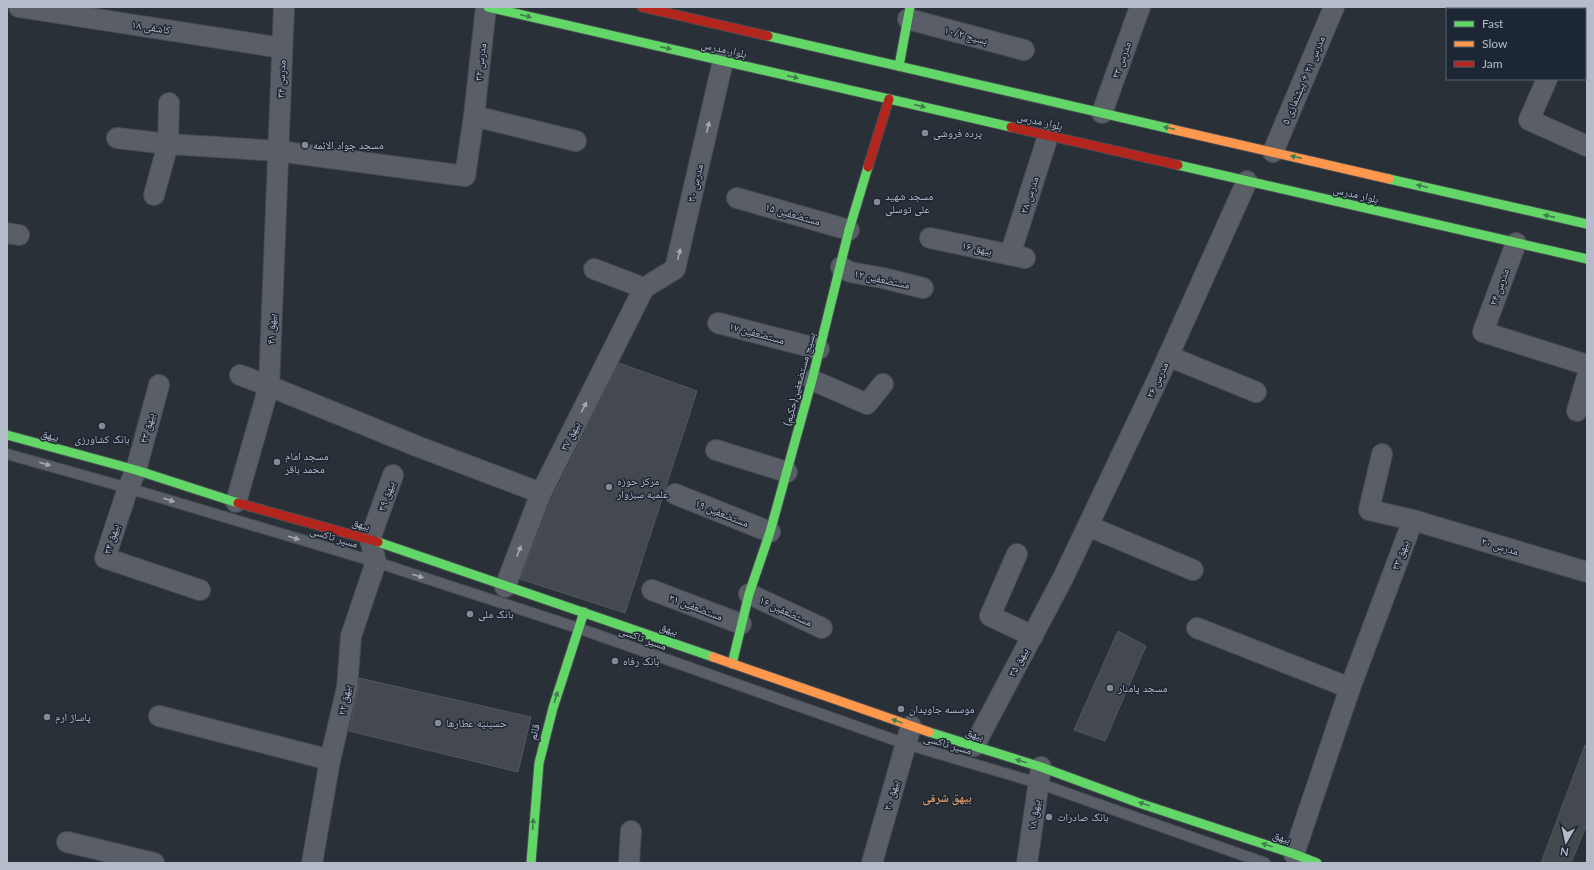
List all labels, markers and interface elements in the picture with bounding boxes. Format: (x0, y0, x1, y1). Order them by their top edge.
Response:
legend (1446, 8, 1586, 80)
one-way arrow (520, 13, 532, 19)
text: Fast (1482, 16, 1504, 31)
street label: کاشفی ۱۸ (131, 17, 172, 37)
street label: بسیج ۱۰/۲ (943, 23, 989, 47)
street label: مدرس ۲۱ + پیشنمازی ۵ (1278, 34, 1328, 126)
text: Slow (1482, 36, 1508, 51)
street label: بلوار مدرس (700, 37, 748, 61)
street label: مدرس ۲۳ (1108, 40, 1134, 80)
street label: مدرس ۳۲ (471, 42, 489, 82)
one-way arrow (660, 45, 672, 51)
text: Jam (1482, 56, 1503, 71)
street label: مدرس ۳۴ (273, 60, 289, 98)
one-way arrow (787, 74, 799, 80)
one-way arrow (913, 104, 926, 110)
street label: بلوار مدرس (1016, 109, 1064, 133)
one-way arrow (705, 121, 711, 133)
one-way arrow (1163, 125, 1175, 131)
place label: پرده فروشی (933, 126, 982, 140)
marker: پرده فروشی (920, 128, 930, 138)
place label: مسجد جواد الائمه (313, 138, 384, 151)
marker: مسجد جواد الائمه (300, 140, 310, 150)
one-way arrow (1289, 154, 1302, 160)
street label: مدرس ۳۰ (684, 163, 706, 203)
street label: مدرس ۲۸ (1016, 175, 1042, 215)
street label: بلوار مدرس (1332, 182, 1380, 206)
one-way arrow (1416, 183, 1428, 189)
place label: مسجد شهید علی توسلی (885, 189, 933, 216)
marker: مسجد شهید علی توسلی (872, 197, 882, 207)
street label: مستضعفین ۱۵ (764, 199, 822, 229)
one-way arrow (1543, 212, 1555, 218)
street label: بیهق ۱۶ (960, 238, 994, 258)
one-way arrow (676, 247, 682, 259)
street label: مستضعفین ۱۲ (853, 266, 911, 292)
street label: مدرس ۲۴ (1486, 267, 1512, 307)
street label: بیهق ۴۱ (263, 313, 279, 345)
street label: مستضعفین ۱۷ (728, 319, 786, 347)
street label: بسیج مستضعفین(حکیم) (780, 331, 819, 428)
street label: مدرس ۲۶ (1143, 360, 1171, 400)
one-way arrow (581, 401, 587, 413)
street label: بیهق ۴۳ (136, 411, 158, 445)
street label: بیهق ۳۷ (557, 419, 583, 453)
marker: بانک کشاورزی (97, 421, 107, 431)
street label: بیهق (39, 426, 61, 444)
place label: بانک کشاورزی (74, 432, 130, 446)
place label: مسجد امام محمد باقر (284, 449, 328, 475)
marker: مسجد امام محمد باقر (272, 457, 282, 467)
one-way arrow (39, 461, 51, 467)
place label: مرکز حوزه علمیه سبزوار (616, 474, 669, 500)
street label: بیهق ۳۹ (374, 479, 398, 513)
marker: مرکز حوزه علمیه سبزوار (604, 482, 614, 492)
street label: مستضعفین ۱۹ (693, 496, 751, 530)
one-way arrow (164, 497, 176, 503)
street label: بیهق (350, 515, 372, 533)
street label: بیهق ۲۴ (100, 522, 122, 556)
street label: مسیر تاکسی (308, 523, 360, 551)
street label: مدرس ۲۰ (1480, 534, 1520, 558)
one-way arrow (288, 535, 300, 541)
street label: بیهق ۳۳ (1388, 538, 1412, 572)
one-way arrow (516, 544, 522, 556)
one-way arrow (412, 573, 424, 579)
street label: مستضعفین ۲۱ (667, 590, 725, 624)
street label: مستضعفین ۱۶ (757, 593, 815, 629)
place label: بانک ملی (478, 607, 513, 621)
marker: بانک ملی (465, 609, 475, 619)
street label: بیهق (658, 619, 680, 639)
street label: مسیر تاکسی (617, 623, 669, 653)
street label: بیهق ۳۵ (1005, 645, 1031, 679)
place label: بانک رفاه (623, 654, 659, 667)
marker: بانک رفاه (610, 656, 620, 666)
place label: مسجد پامنار (1117, 681, 1167, 695)
street label: بیهق ۲۲ (334, 683, 354, 717)
marker: مسجد پامنار (1105, 683, 1115, 693)
one-way arrow (553, 690, 559, 702)
place label: موسسه جاویدان (909, 702, 974, 716)
marker: موسسه جاویدان (896, 704, 906, 714)
place label: پاساژ ارم (55, 710, 91, 724)
marker: پاساژ ارم (42, 712, 52, 722)
place label: حسینیه عطارها (446, 716, 507, 729)
marker: حسینیه عطارها (433, 718, 443, 728)
one-way arrow (891, 718, 903, 724)
street label: قائم (525, 722, 544, 742)
street label: بیهق (964, 725, 986, 743)
street label: مسیر تاکسی (922, 730, 974, 758)
one-way arrow (1015, 758, 1027, 764)
street label: بیهق ۲۰ (880, 778, 902, 812)
district label: بیهق شرقی (922, 790, 972, 806)
street label: بیهق ۱۸ (1025, 799, 1043, 831)
one-way arrow (1137, 801, 1149, 807)
place label: بانک صادرات (1057, 810, 1109, 823)
marker: بانک صادرات (1044, 812, 1054, 822)
one-way arrow (530, 818, 537, 830)
north arrow (1546, 822, 1586, 862)
street label: بیهق (1271, 828, 1293, 846)
one-way arrow (1261, 842, 1273, 848)
text: N (1559, 845, 1570, 859)

